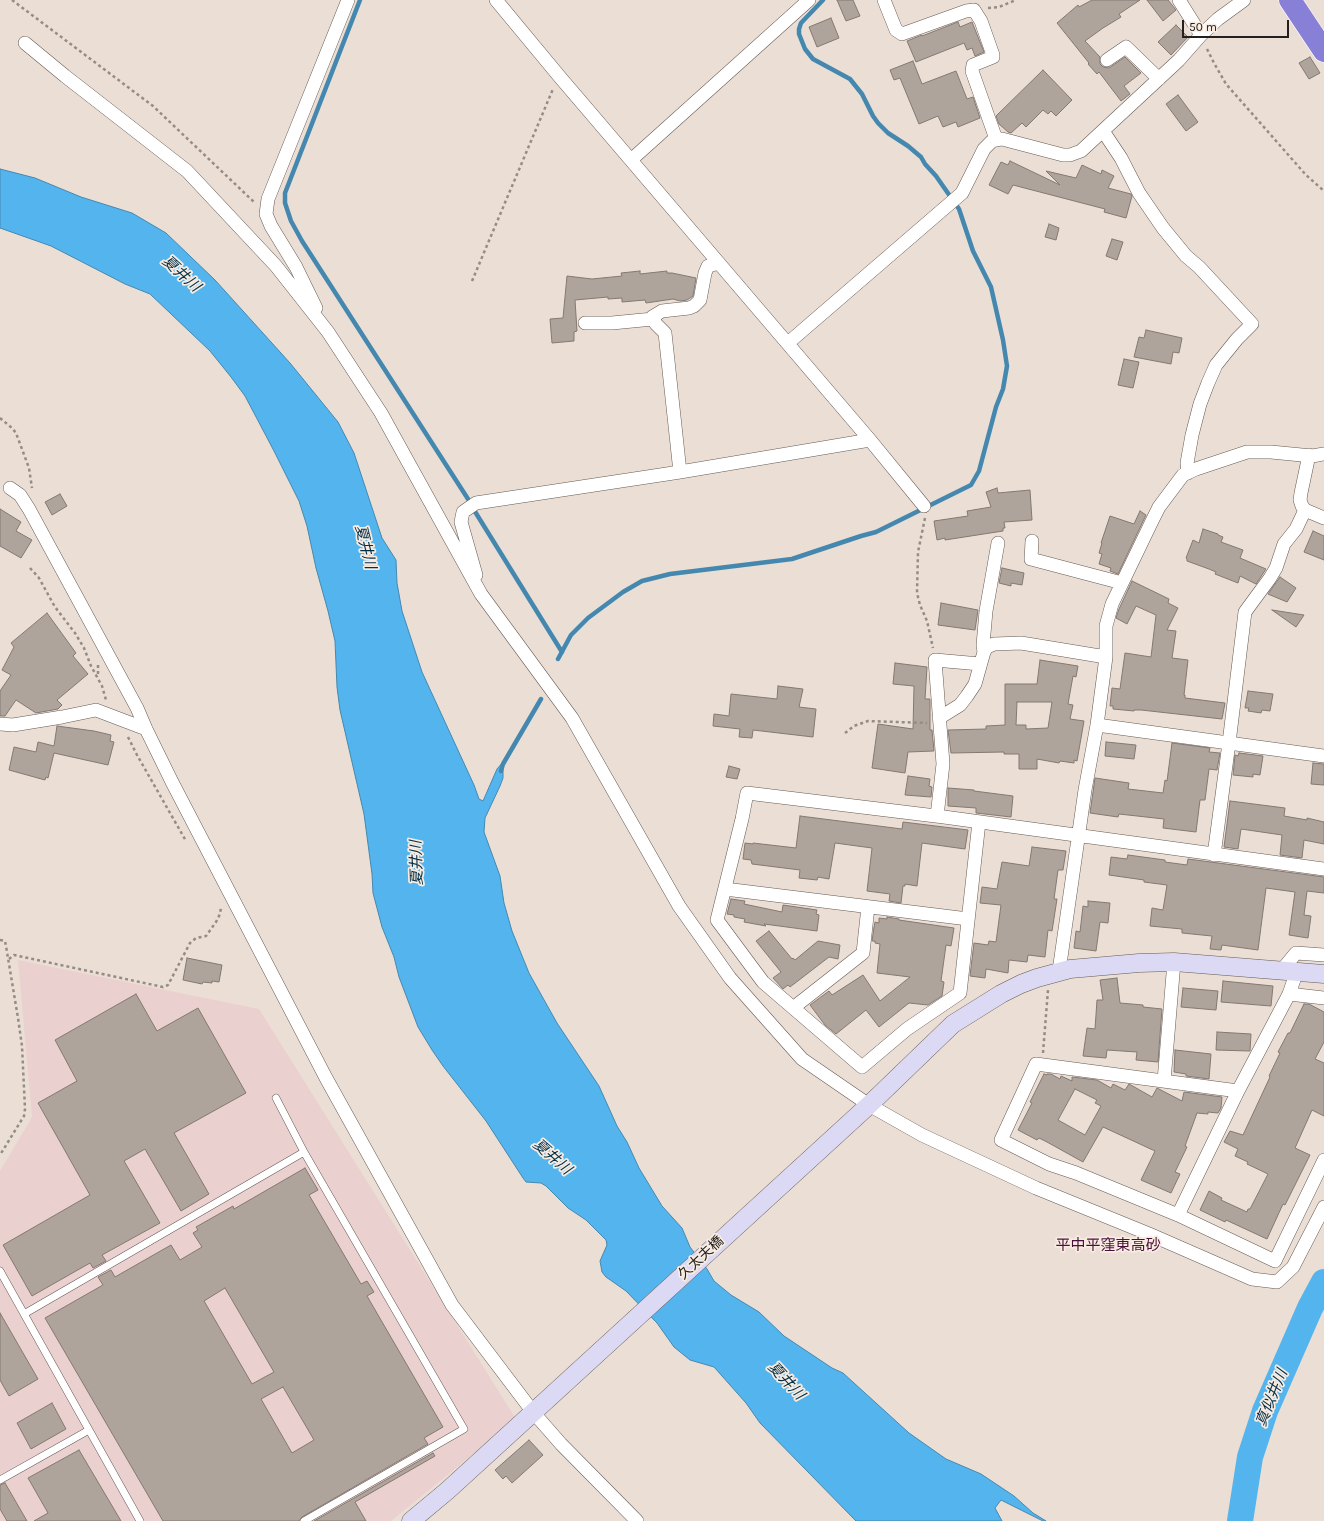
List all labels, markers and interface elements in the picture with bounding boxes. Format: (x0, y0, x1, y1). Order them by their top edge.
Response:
scale bar (1184, 12, 1291, 38)
text: 50 m (1189, 20, 1217, 34)
water label: 夏井川 (158, 252, 204, 296)
water label: 夏井川 (351, 523, 379, 571)
water label: 夏井川 (407, 840, 427, 886)
water label: 夏井川 (529, 1135, 575, 1179)
street label: 久太夫橋 (675, 1233, 727, 1283)
district label: 平中平窪東高砂 (1056, 1237, 1160, 1255)
water label: 夏井川 (764, 1358, 808, 1404)
water label: 真似井川 (1252, 1367, 1292, 1429)

